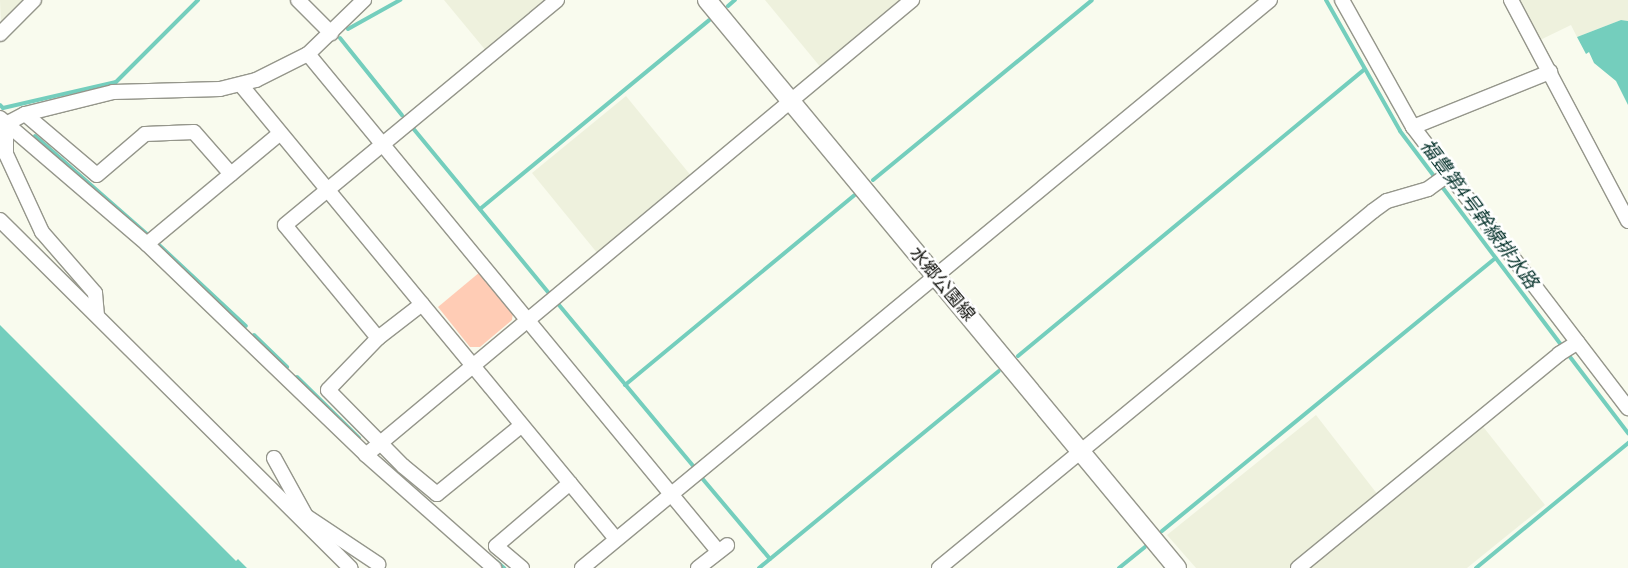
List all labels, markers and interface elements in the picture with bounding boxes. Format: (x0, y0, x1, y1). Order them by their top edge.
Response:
water label: 福豊第4号幹線排水路 (1415, 135, 1543, 293)
street label: 水郷公園線 (905, 243, 979, 325)

